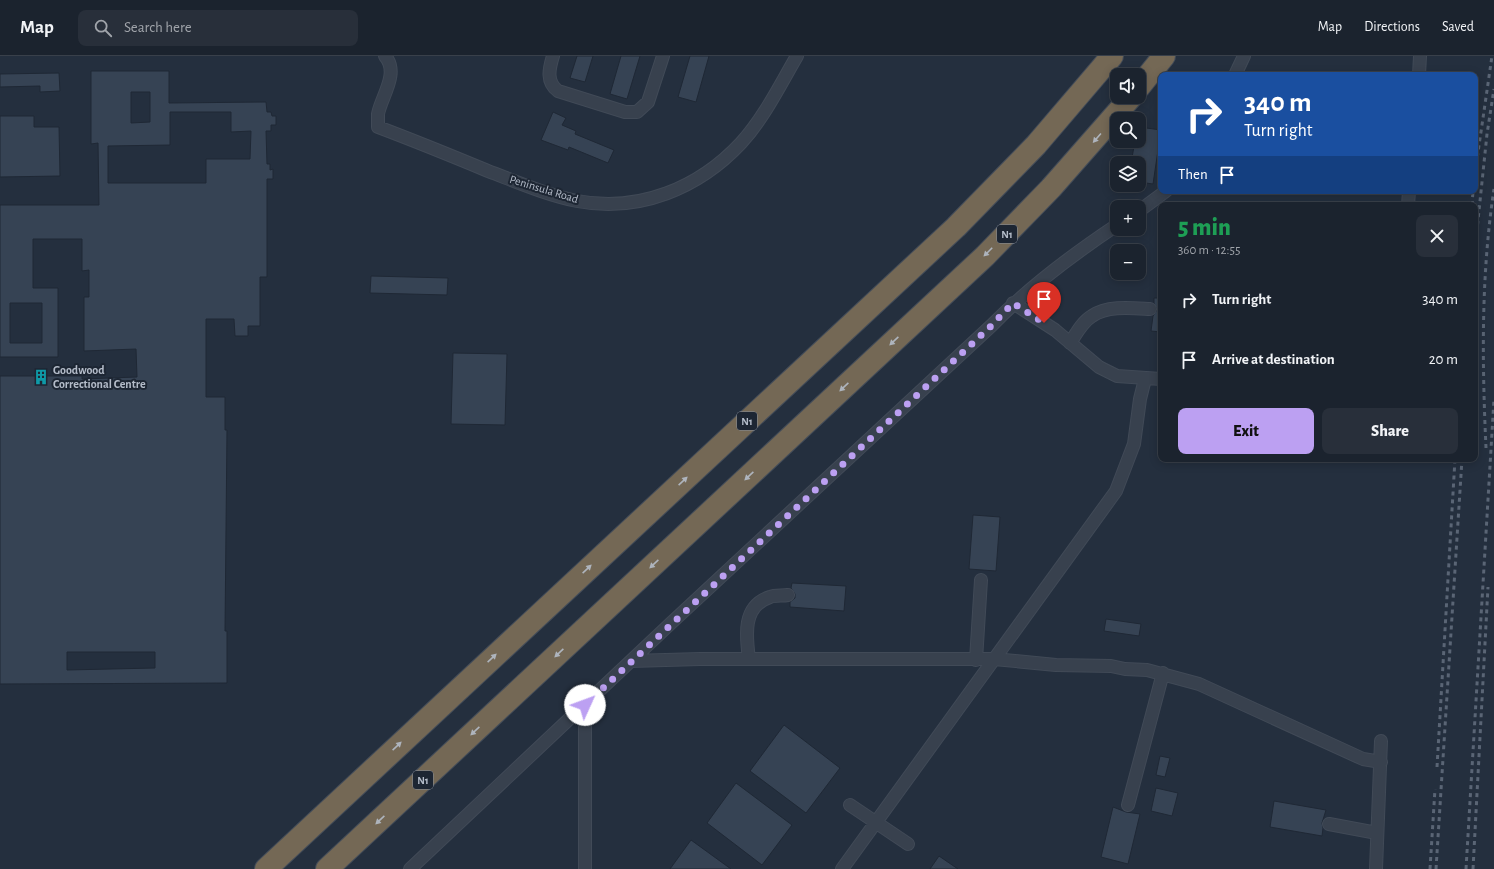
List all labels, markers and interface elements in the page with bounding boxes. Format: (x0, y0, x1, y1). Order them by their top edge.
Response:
search box (78, 10, 358, 46)
icon: search (92, 17, 114, 39)
text: Map (20, 18, 54, 37)
text: Search here (124, 20, 192, 35)
text: Map (1318, 20, 1342, 34)
text: Directions (1364, 20, 1420, 34)
text: Saved (1442, 20, 1474, 34)
map controls (1110, 68, 1146, 280)
button: sound (1110, 68, 1146, 104)
icon: right (1178, 88, 1230, 140)
text: 340 m (1244, 89, 1312, 117)
button: search (1110, 112, 1146, 148)
text: Turn right (1244, 122, 1313, 140)
one-way arrow (1092, 132, 1101, 143)
button: layers (1110, 156, 1146, 192)
icon: arrive (1216, 164, 1238, 186)
text: Then (1178, 167, 1208, 182)
street label: Peninsula Road (508, 173, 580, 205)
button: + (1110, 200, 1146, 236)
button: close (1416, 215, 1458, 257)
text: 5 min (1178, 216, 1231, 240)
road number: N1 (997, 225, 1017, 243)
button: − (1110, 244, 1146, 280)
text: 360 m · 12:55 (1178, 244, 1240, 257)
one-way arrow (983, 247, 993, 257)
pin (1027, 282, 1061, 323)
icon: arrive (1033, 288, 1055, 310)
icon: right (1178, 289, 1200, 311)
text: Turn right (1212, 292, 1271, 307)
text: 340 m (1422, 292, 1458, 307)
one-way arrow (889, 336, 898, 345)
icon: arrive (1178, 349, 1200, 371)
text: Arrive at destination (1212, 352, 1335, 367)
text: 20 m (1429, 352, 1458, 367)
place label: Goodwood Correctional Centre (53, 364, 146, 390)
building icon: Goodwood Correctional Centre (32, 368, 50, 386)
one-way arrow (839, 382, 849, 392)
button: Exit (1178, 408, 1314, 454)
button: Share (1322, 408, 1458, 454)
road number: N1 (737, 412, 757, 430)
one-way arrow (744, 471, 754, 480)
one-way arrow (678, 476, 688, 485)
one-way arrow (649, 560, 659, 569)
one-way arrow (583, 565, 592, 574)
one-way arrow (554, 648, 564, 658)
one-way arrow (487, 653, 497, 662)
position arrow (564, 684, 606, 726)
one-way arrow (470, 726, 480, 736)
one-way arrow (392, 741, 402, 751)
road number: N1 (413, 771, 433, 789)
one-way arrow (375, 815, 385, 825)

